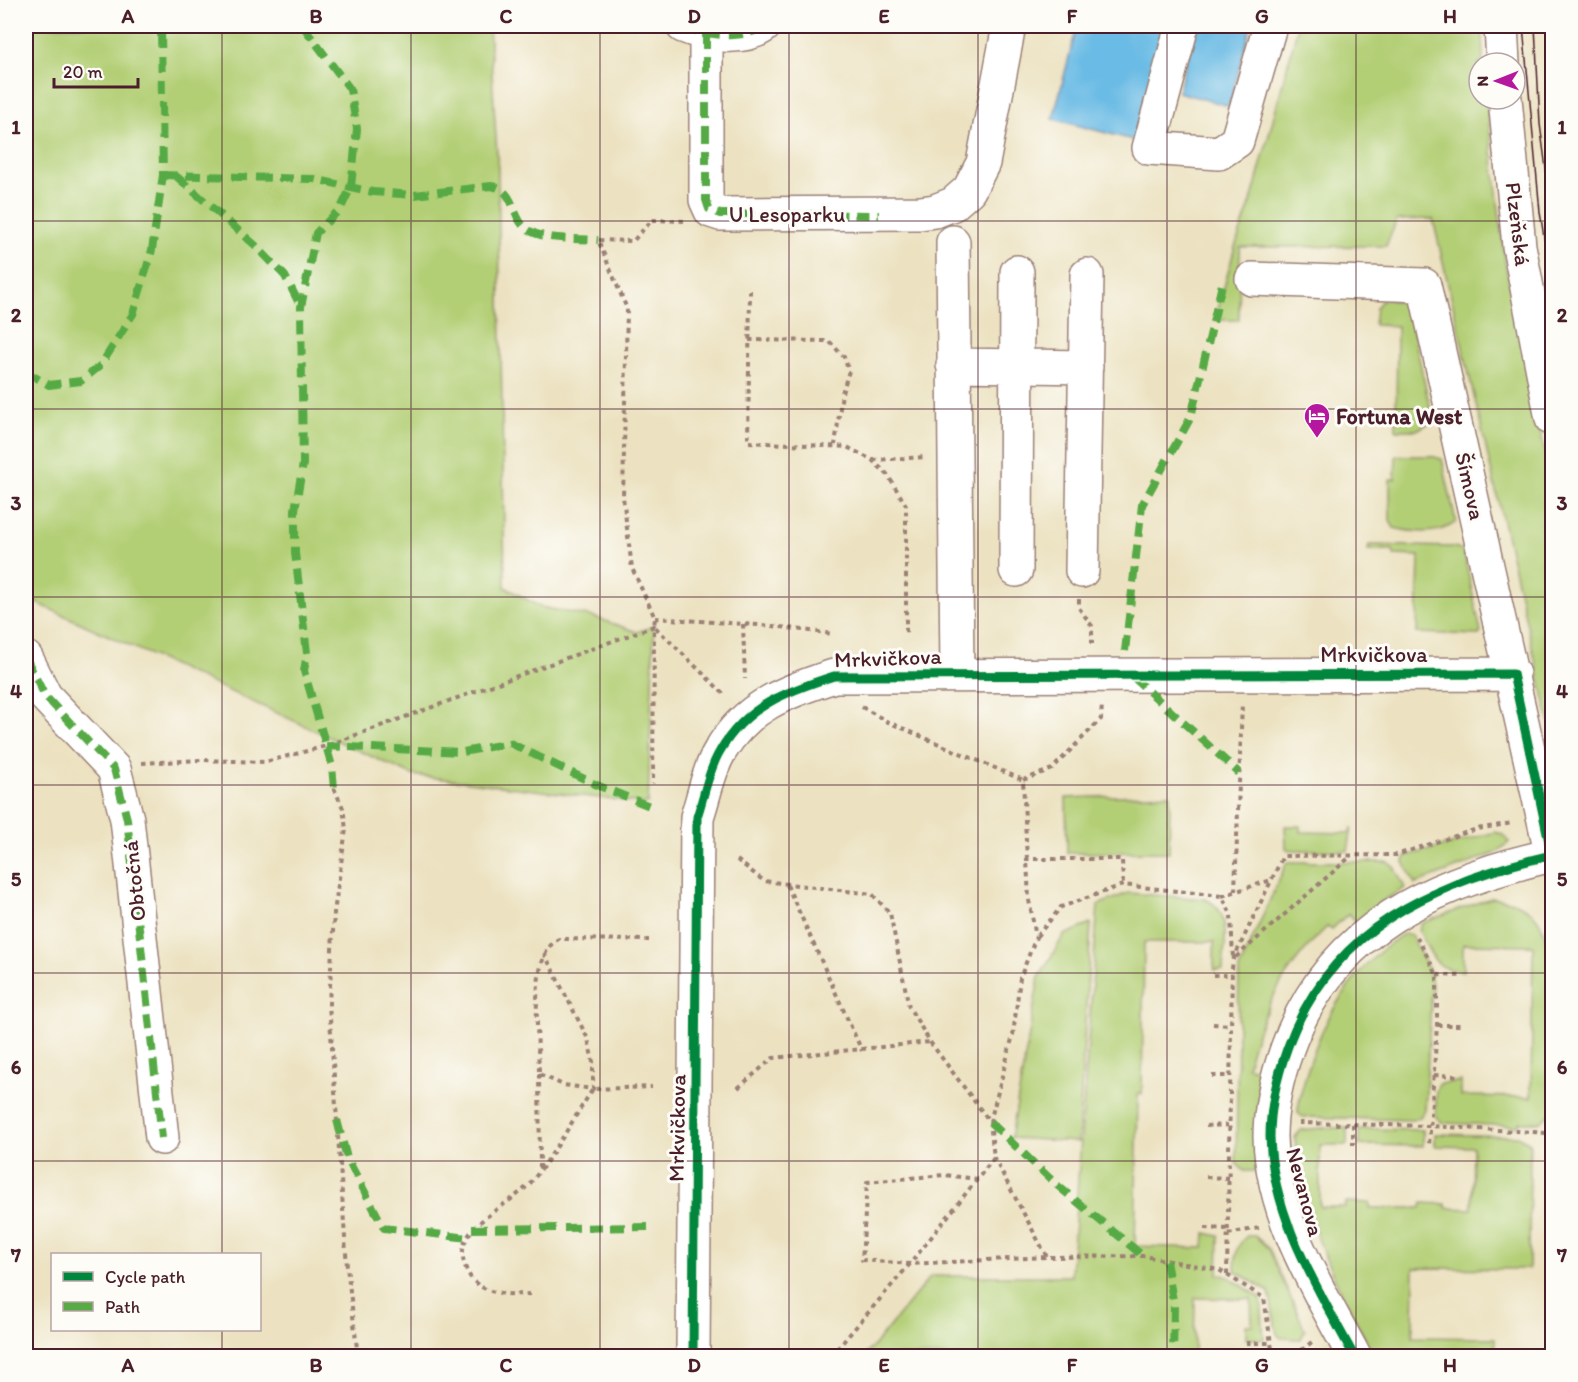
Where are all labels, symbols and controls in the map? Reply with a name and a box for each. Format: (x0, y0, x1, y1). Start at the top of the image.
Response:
text: A (121, 4, 135, 28)
text: B (310, 4, 323, 28)
text: C (500, 4, 513, 28)
text: D (687, 4, 701, 28)
text: E (878, 4, 890, 28)
text: F (1067, 4, 1078, 28)
text: G (1255, 4, 1269, 28)
text: H (1443, 4, 1457, 28)
scale bar (54, 51, 138, 89)
north arrow (1467, 51, 1527, 111)
text: 20 m (63, 61, 103, 83)
text: N (1473, 76, 1492, 87)
text: 1 (11, 115, 21, 139)
text: 1 (1557, 115, 1567, 139)
street label: Plzeňská (1499, 180, 1537, 268)
street label: U Lesoparku (729, 201, 845, 228)
text: 2 (11, 303, 22, 327)
text: 2 (1557, 303, 1568, 327)
hotel icon: Fortuna West (1302, 401, 1332, 439)
place label: Fortuna West (1336, 403, 1463, 430)
street label: Šímova (1449, 449, 1491, 523)
text: 3 (11, 491, 22, 515)
text: 3 (1557, 491, 1568, 515)
street label: Mrkvičkova (1320, 641, 1428, 668)
street label: Mrkvičkova (834, 643, 943, 673)
text: 4 (10, 679, 22, 703)
text: 4 (1556, 679, 1568, 703)
street label: Obtočná (116, 839, 152, 923)
text: 5 (11, 867, 22, 891)
text: 5 (1557, 867, 1568, 891)
text: 6 (11, 1055, 22, 1079)
text: 6 (1557, 1055, 1568, 1079)
street label: Mrkvičkova (663, 1073, 691, 1182)
street label: Nevanova (1280, 1145, 1330, 1240)
text: 7 (10, 1243, 21, 1267)
text: 7 (1556, 1243, 1567, 1267)
legend (51, 1253, 261, 1331)
text: Cycle path (105, 1266, 186, 1288)
text: Path (105, 1296, 140, 1318)
text: A (121, 1353, 135, 1377)
text: B (310, 1353, 323, 1377)
text: C (500, 1353, 513, 1377)
text: D (687, 1353, 701, 1377)
text: E (878, 1353, 890, 1377)
text: F (1067, 1353, 1078, 1377)
text: G (1255, 1353, 1269, 1377)
text: H (1443, 1353, 1457, 1377)

